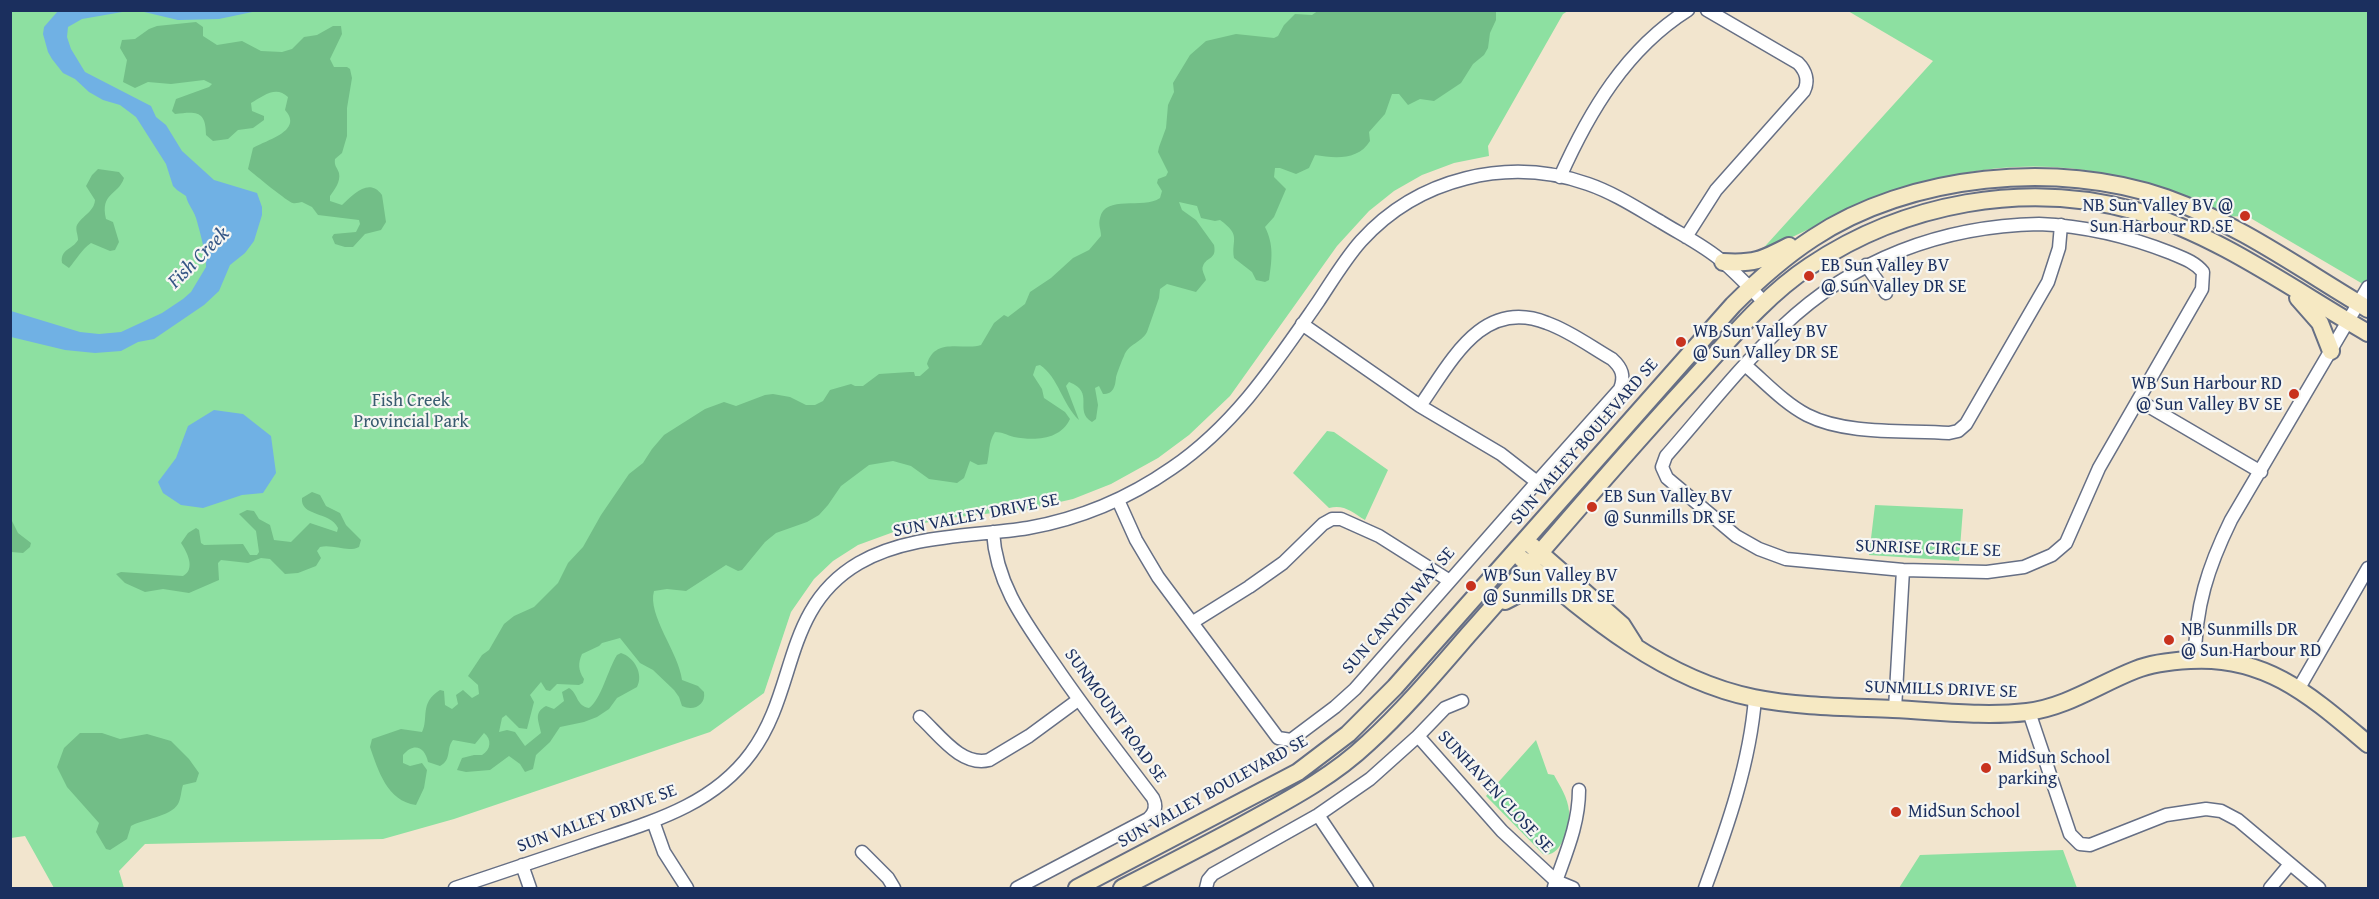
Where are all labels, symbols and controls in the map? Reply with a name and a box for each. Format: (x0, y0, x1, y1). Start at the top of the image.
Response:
place label: NB Sun Valley BV @ Sun Harbour RD SE (2083, 195, 2233, 238)
marker: NB Sun Valley BV @ Sun Harbour RD SE (2238, 209, 2252, 223)
water label: Fish Creek (163, 222, 235, 294)
place label: EB Sun Valley BV @ Sun Valley DR SE (1821, 255, 1966, 298)
marker: EB Sun Valley BV @ Sun Valley DR SE (1802, 269, 1816, 283)
place label: WB Sun Valley BV @ Sun Valley DR SE (1693, 321, 1838, 364)
marker: WB Sun Valley BV @ Sun Valley DR SE (1674, 335, 1688, 349)
street label: SUN VALLEY BOULEVARD SE (1507, 354, 1663, 530)
place label: WB Sun Harbour RD @ Sun Valley BV SE (2131, 373, 2282, 416)
marker: WB Sun Harbour RD @ Sun Valley BV SE (2287, 387, 2301, 401)
park label: Fish Creek Provincial Park (353, 390, 469, 432)
place label: EB Sun Valley BV @ Sunmills DR SE (1604, 486, 1736, 528)
street label: SUN VALLEY DRIVE SE (891, 489, 1061, 543)
marker: EB Sun Valley BV @ Sunmills DR SE (1585, 500, 1599, 514)
street label: SUNRISE CIRCLE SE (1855, 536, 2001, 562)
street label: SUN CANYON WAY SE (1338, 543, 1460, 679)
place label: WB Sun Valley BV @ Sunmills DR SE (1483, 565, 1618, 608)
marker: WB Sun Valley BV @ Sunmills DR SE (1464, 579, 1478, 593)
place label: NB Sunmills DR @ Sun Harbour RD (2181, 619, 2321, 662)
marker: NB Sunmills DR @ Sun Harbour RD (2162, 633, 2176, 647)
street label: SUNMOUNT ROAD SE (1059, 645, 1171, 787)
street label: SUNMILLS DRIVE SE (1864, 677, 2018, 703)
street label: SUNHAVEN CLOSE SE (1433, 726, 1557, 858)
street label: SUN VALLEY BOULEVARD SE (1114, 731, 1312, 853)
place label: MidSun School parking (1998, 747, 2110, 789)
marker: MidSun School parking (1979, 761, 1993, 775)
street label: SUN VALLEY DRIVE SE (514, 780, 680, 858)
place label: MidSun School (1908, 801, 2020, 823)
marker: MidSun School (1889, 805, 1903, 819)

